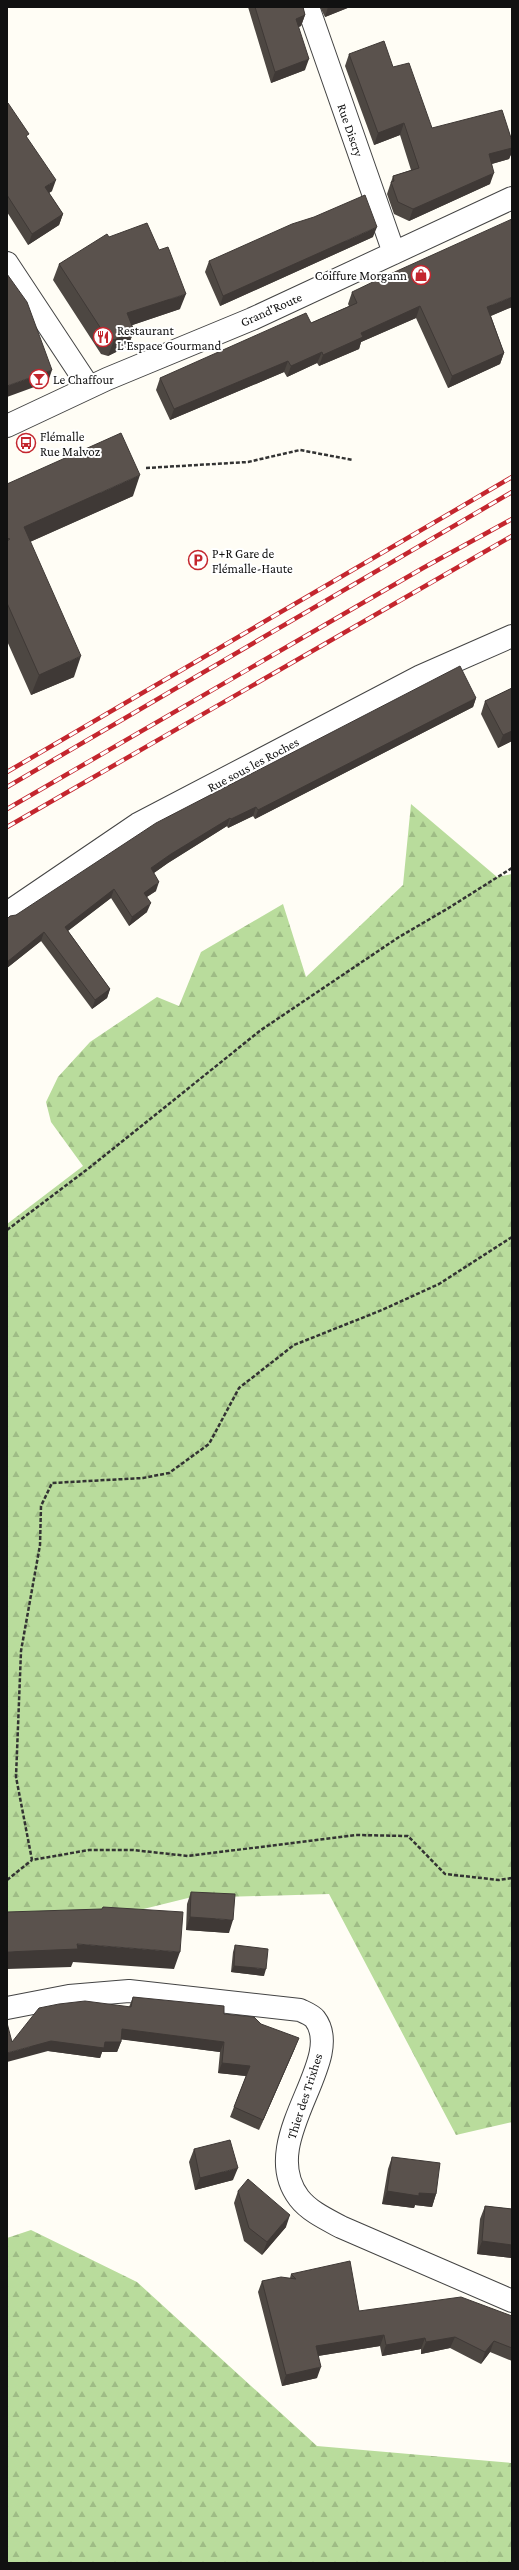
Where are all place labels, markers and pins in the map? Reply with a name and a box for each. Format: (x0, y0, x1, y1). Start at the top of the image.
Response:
shop icon: Coiffure Morgann (410, 264, 432, 286)
place label: Coiffure Morgann (315, 268, 407, 283)
place label: Restaurant L'Espace Gourmand (117, 323, 222, 353)
restaurant icon: Restaurant L'Espace Gourmand (92, 326, 114, 348)
bar icon: Le Chaffour (28, 368, 50, 390)
place label: Le Chaffour (53, 372, 114, 387)
place label: Flémalle Rue Malvoz (40, 429, 101, 459)
bus stop icon: Flémalle Rue Malvoz (15, 432, 37, 454)
place label: P+R Gare de Flémalle-Haute (212, 546, 293, 576)
parking icon: P+R Gare de Flémalle-Haute (187, 549, 209, 571)

